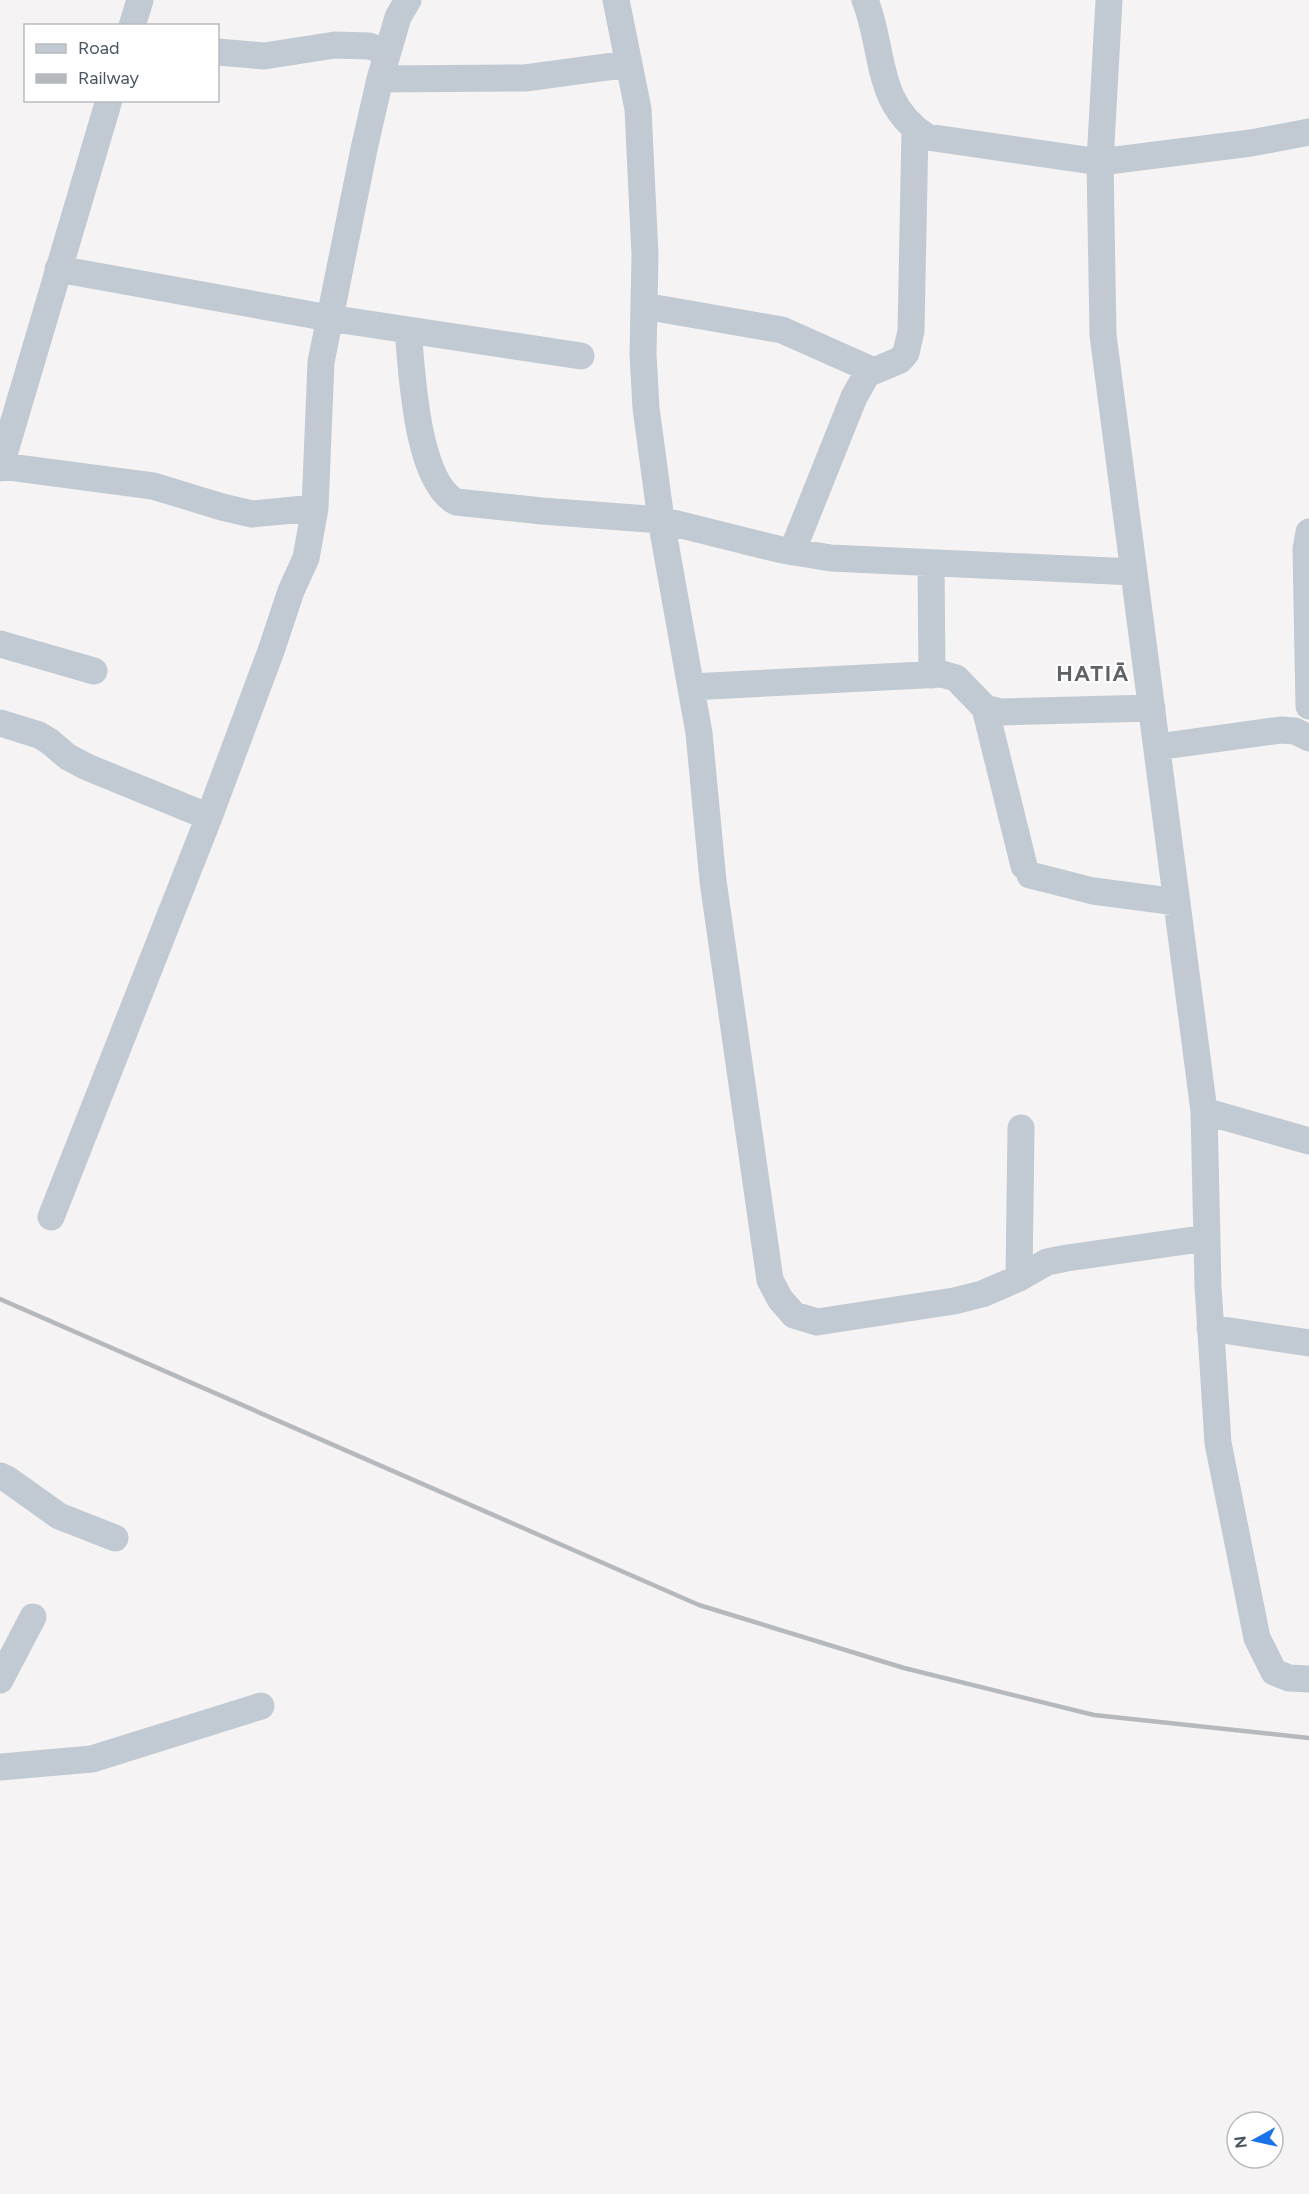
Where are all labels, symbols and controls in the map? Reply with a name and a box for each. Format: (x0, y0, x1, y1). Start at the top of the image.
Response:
legend (24, 24, 219, 102)
text: Road (78, 37, 119, 59)
text: Railway (78, 67, 140, 89)
district label: HATIĀ (1056, 660, 1130, 687)
north arrow (1225, 2110, 1285, 2170)
text: N (1230, 2135, 1251, 2149)

